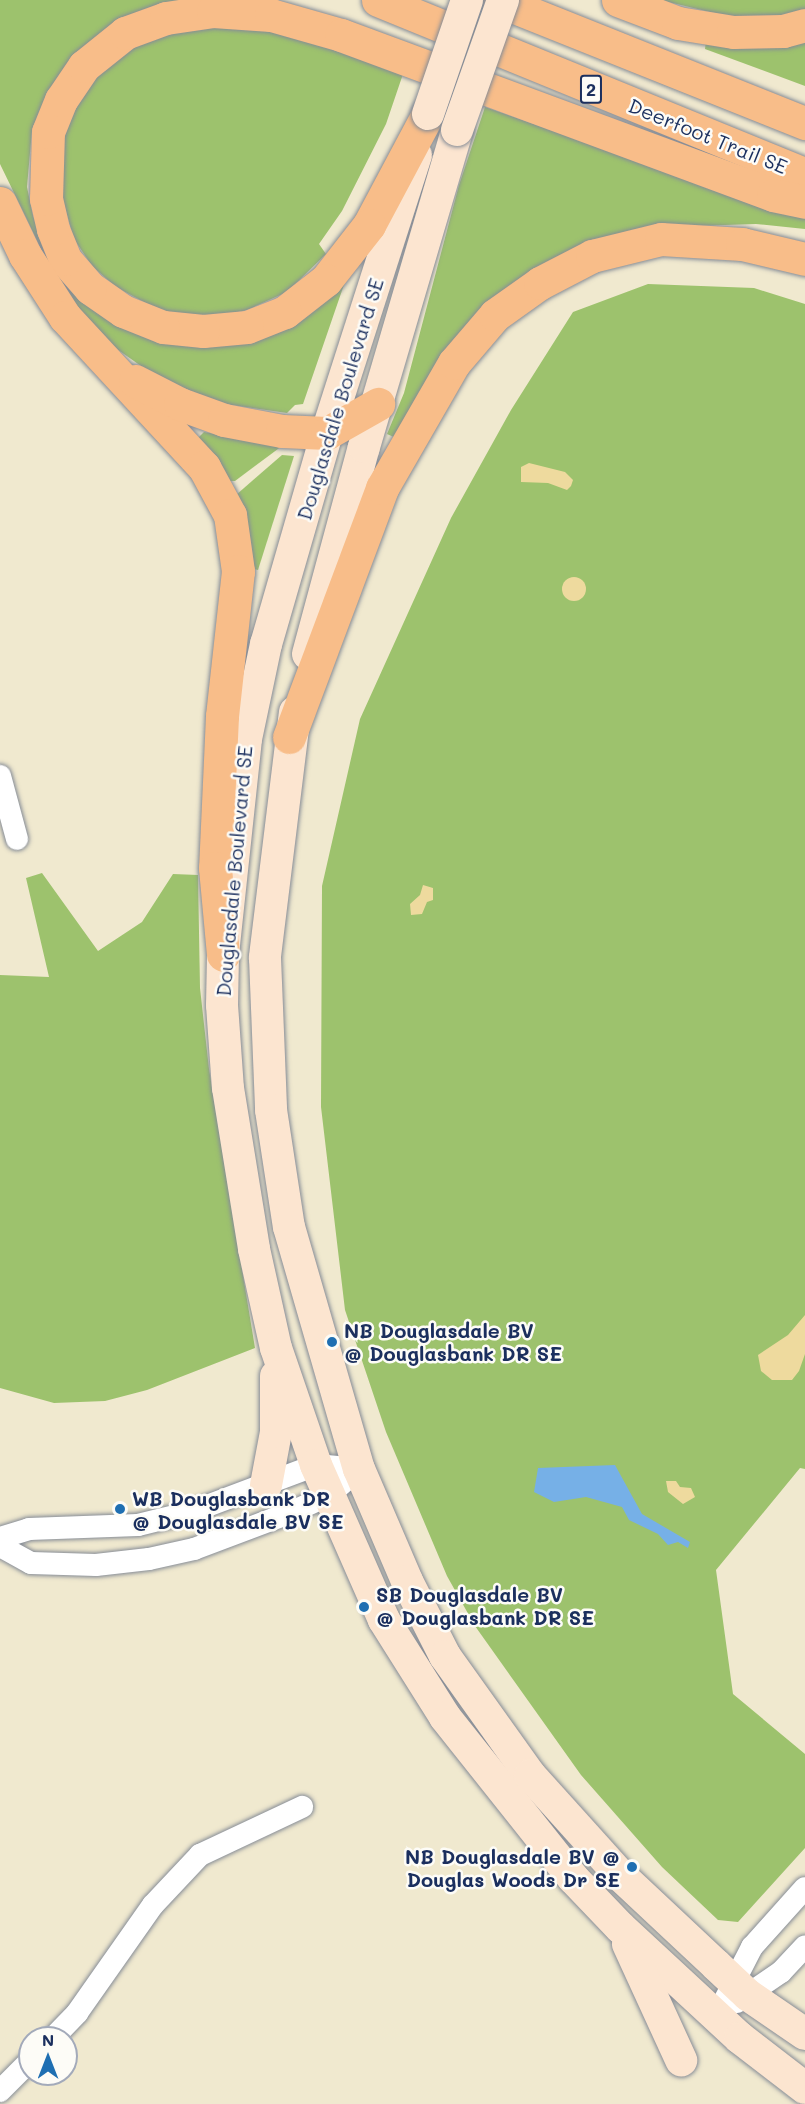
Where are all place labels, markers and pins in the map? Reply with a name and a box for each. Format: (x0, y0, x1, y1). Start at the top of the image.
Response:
place label: NB Douglasdale BV @ Douglasbank DR SE (344, 1318, 562, 1365)
marker: NB Douglasdale BV @ Douglasbank DR SE (325, 1335, 339, 1349)
place label: WB Douglasbank DR @ Douglasdale BV SE (132, 1486, 344, 1533)
marker: WB Douglasbank DR @ Douglasdale BV SE (113, 1502, 127, 1516)
place label: SB Douglasdale BV @ Douglasbank DR SE (376, 1583, 594, 1630)
marker: SB Douglasdale BV @ Douglasbank DR SE (357, 1600, 371, 1614)
place label: NB Douglasdale BV @ Douglas Woods Dr SE (405, 1844, 620, 1891)
marker: NB Douglasdale BV @ Douglas Woods Dr SE (625, 1860, 639, 1874)

